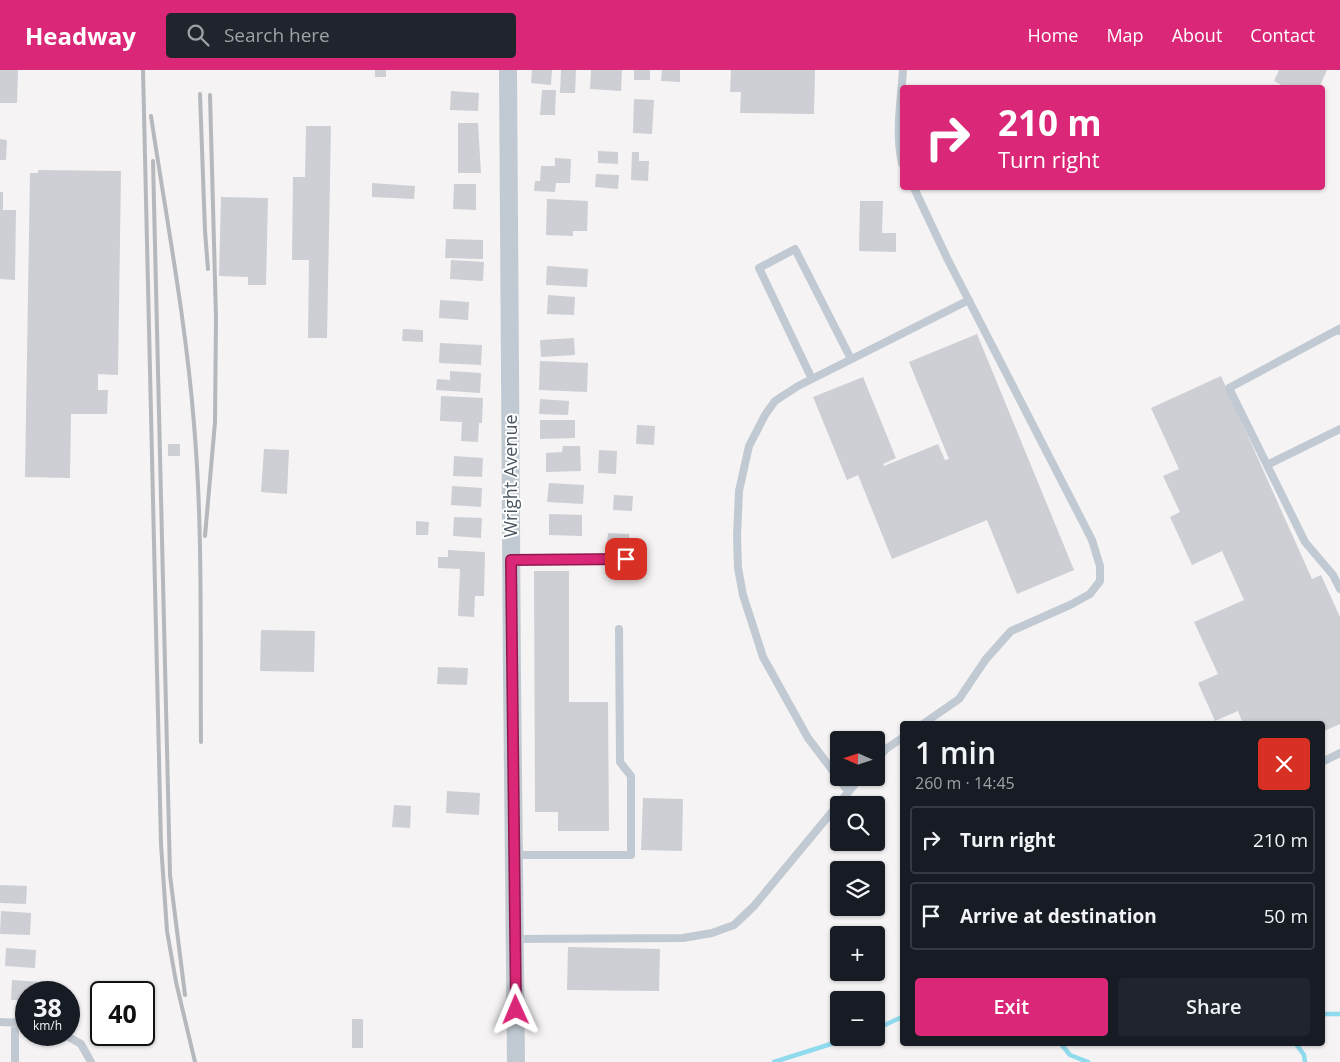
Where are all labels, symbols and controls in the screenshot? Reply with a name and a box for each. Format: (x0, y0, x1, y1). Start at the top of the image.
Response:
search box (166, 13, 516, 58)
text: Headway (25, 19, 136, 52)
icon: search (184, 21, 212, 49)
text: Search here (224, 22, 330, 48)
text: Home (1028, 23, 1078, 47)
text: Map (1106, 23, 1144, 47)
text: About (1172, 23, 1222, 47)
text: Contact (1250, 23, 1315, 47)
text: 210 m (998, 99, 1102, 146)
icon: right (915, 105, 980, 170)
text: Turn right (998, 144, 1100, 174)
street label: Wright Avenue (498, 414, 522, 538)
pin (605, 538, 647, 580)
icon: arrive (612, 545, 640, 573)
north arrow (830, 731, 885, 786)
map controls (830, 731, 885, 1046)
text: 1 min (915, 732, 996, 773)
button: close (1258, 738, 1310, 790)
text: 260 m · 14:45 (915, 772, 1015, 794)
button: search (830, 796, 885, 851)
icon: right (917, 826, 945, 854)
text: Turn right (960, 827, 1055, 853)
text: 210 m (1253, 827, 1308, 853)
button: layers (830, 861, 885, 916)
icon: arrive (917, 902, 945, 930)
text: Arrive at destination (960, 903, 1157, 929)
text: 50 m (1264, 903, 1308, 929)
button: + (830, 926, 885, 981)
button: Exit (915, 978, 1108, 1036)
button: Share (1118, 978, 1310, 1036)
speed limit sign: 40 (90, 981, 155, 1046)
position arrow (489, 983, 541, 1035)
text: 38 (33, 990, 62, 1024)
button: − (830, 991, 885, 1046)
text: km/h (33, 1017, 62, 1034)

